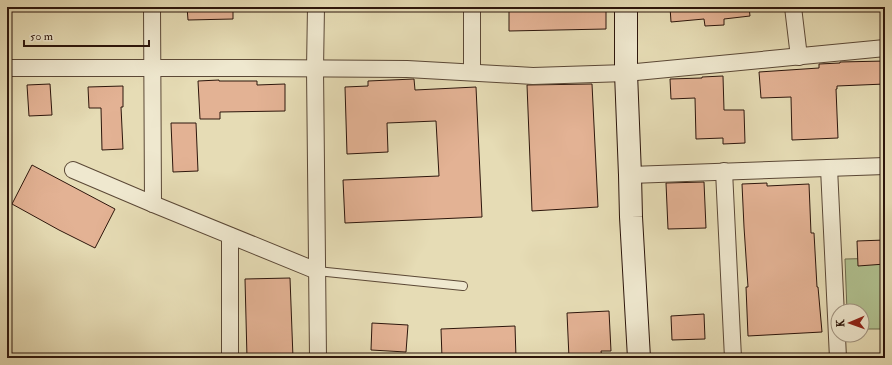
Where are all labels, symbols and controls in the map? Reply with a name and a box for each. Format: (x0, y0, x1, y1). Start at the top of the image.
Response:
scale bar (24, 22, 149, 48)
text: 50 m (30, 29, 54, 44)
north arrow (830, 303, 870, 343)
text: K (834, 318, 847, 327)

